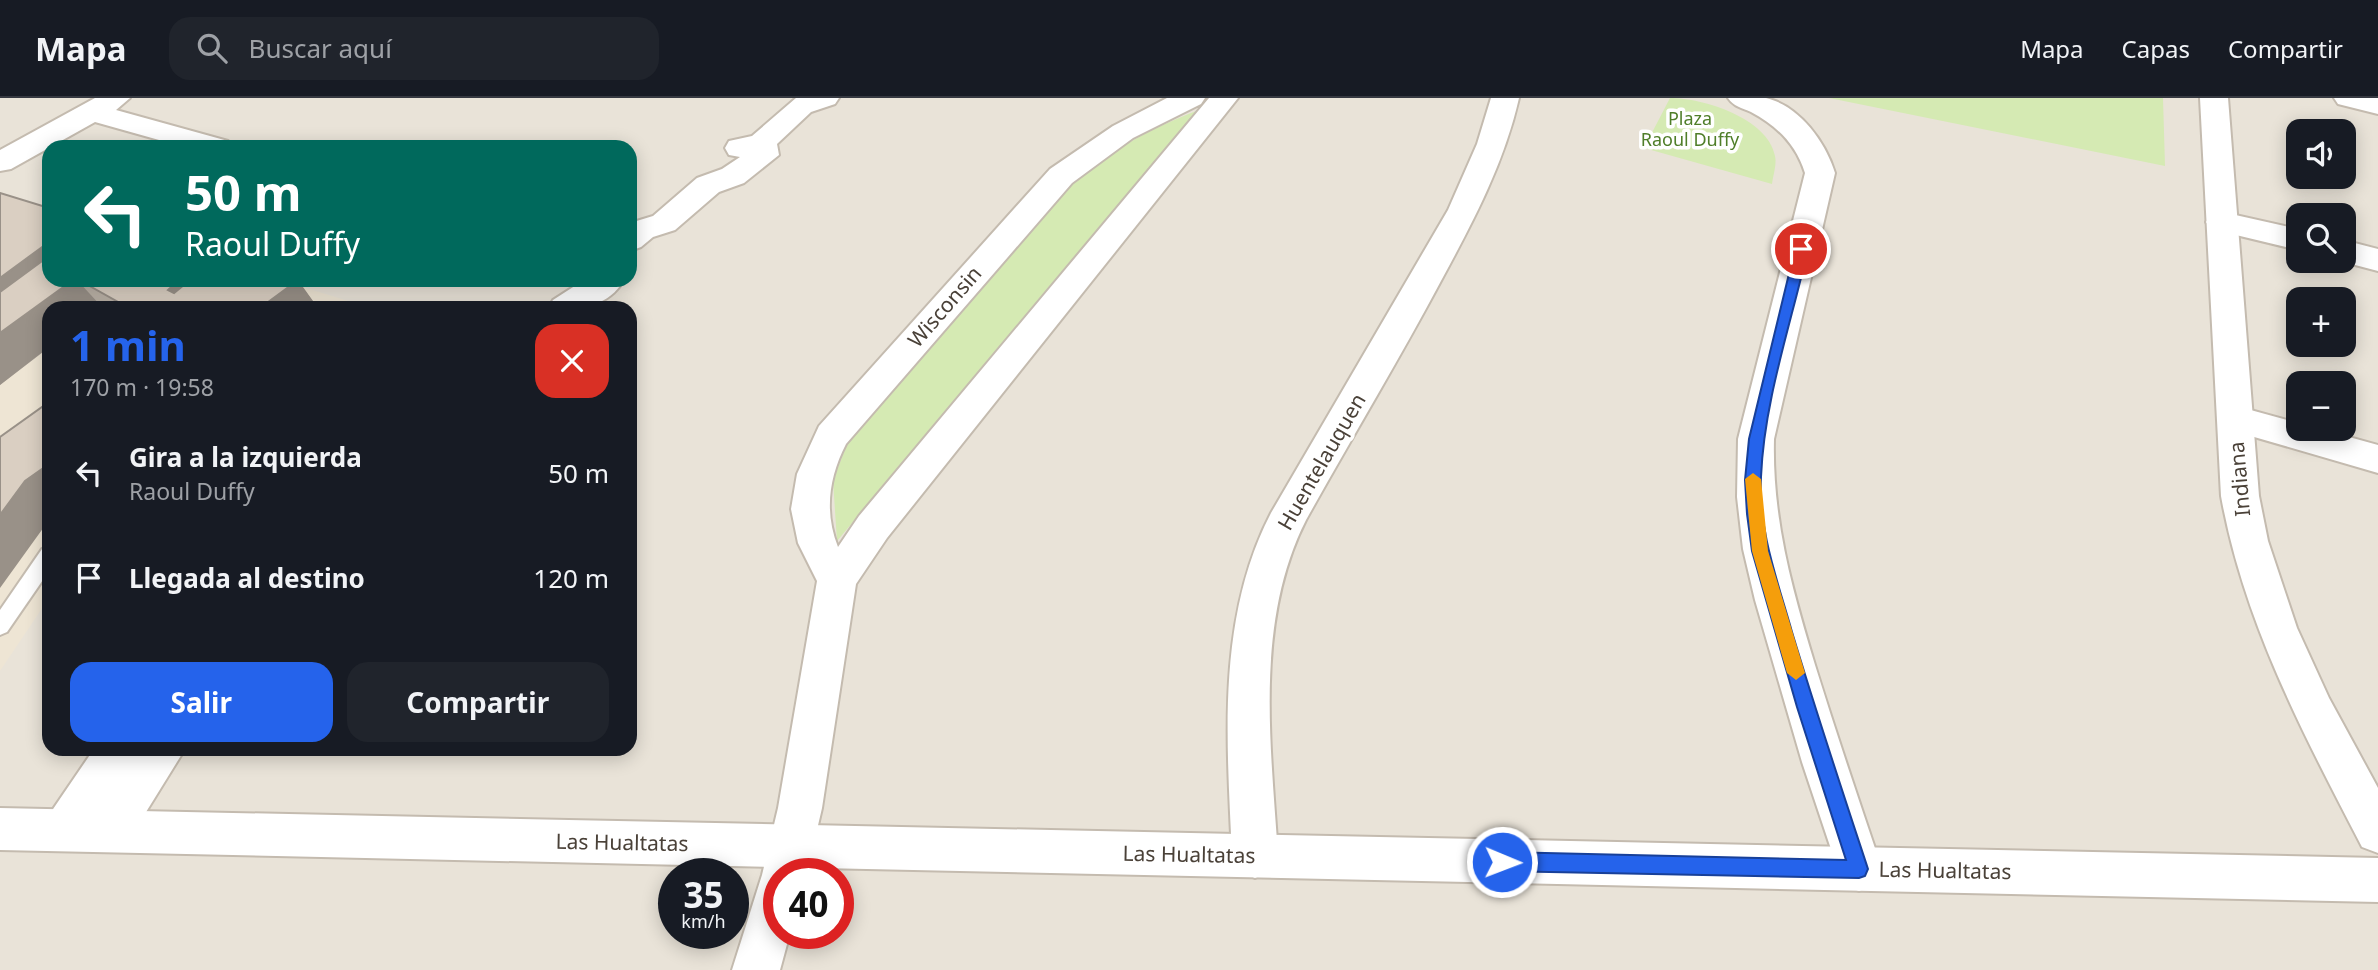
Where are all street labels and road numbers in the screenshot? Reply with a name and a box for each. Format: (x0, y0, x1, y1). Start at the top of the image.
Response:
street label: Wisconsin (901, 260, 987, 353)
street label: Huentelauquen (1271, 388, 1372, 535)
street label: Indiana (2222, 441, 2256, 518)
street label: Las Hualtatas (555, 827, 689, 857)
street label: Las Hualtatas (1122, 839, 1256, 869)
street label: Las Hualtatas (1878, 855, 2012, 885)

